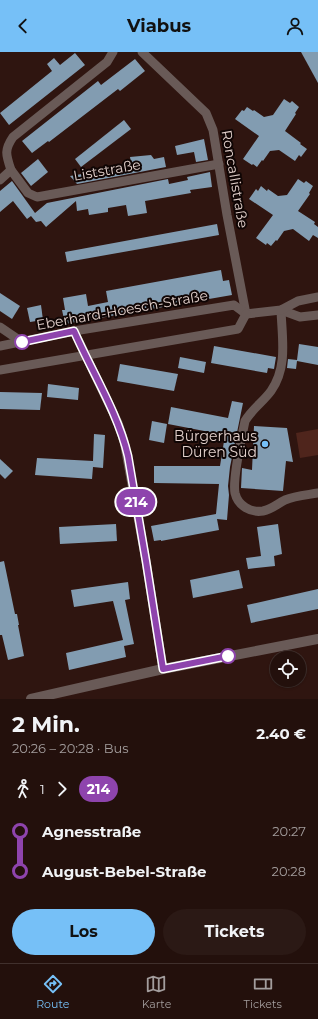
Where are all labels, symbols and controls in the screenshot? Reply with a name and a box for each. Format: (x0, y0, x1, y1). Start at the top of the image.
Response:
icon: back (12, 15, 34, 37)
text: Viabus (127, 15, 191, 37)
icon: person (284, 15, 306, 37)
street label: Roncallistraße (218, 128, 252, 230)
street label: Liststraße (72, 155, 142, 185)
street label: Eberhard-Hoesch-Straße (35, 286, 209, 334)
unlabelled marker (14, 334, 30, 350)
place label: Bürgerhaus Düren Süd (174, 427, 257, 461)
marker: Bürgerhaus Düren Süd (260, 439, 270, 449)
line badge: 214 (113, 489, 159, 515)
text: 214 (124, 493, 148, 511)
unlabelled marker (220, 648, 236, 664)
map controls (270, 651, 306, 687)
button: locate (270, 651, 306, 687)
text: 2 Min. (12, 711, 80, 738)
text: 2.40 € (256, 724, 306, 743)
text: 20:26 – 20:28 · Bus (12, 740, 129, 756)
icon: walk (12, 778, 34, 800)
icon: forward (51, 778, 73, 800)
text: 214 (87, 780, 110, 798)
text: 1 (40, 781, 45, 797)
text: Agnesstraße (42, 822, 141, 841)
text: 20:27 (272, 823, 306, 839)
text: August-Bebel-Straße (42, 862, 207, 881)
text: 20:28 (272, 863, 306, 879)
button: Los (12, 909, 155, 955)
button: Tickets (163, 909, 306, 955)
tab: Route (36, 973, 69, 1011)
tab: Karte (142, 973, 171, 1011)
tab: Tickets (244, 973, 282, 1011)

